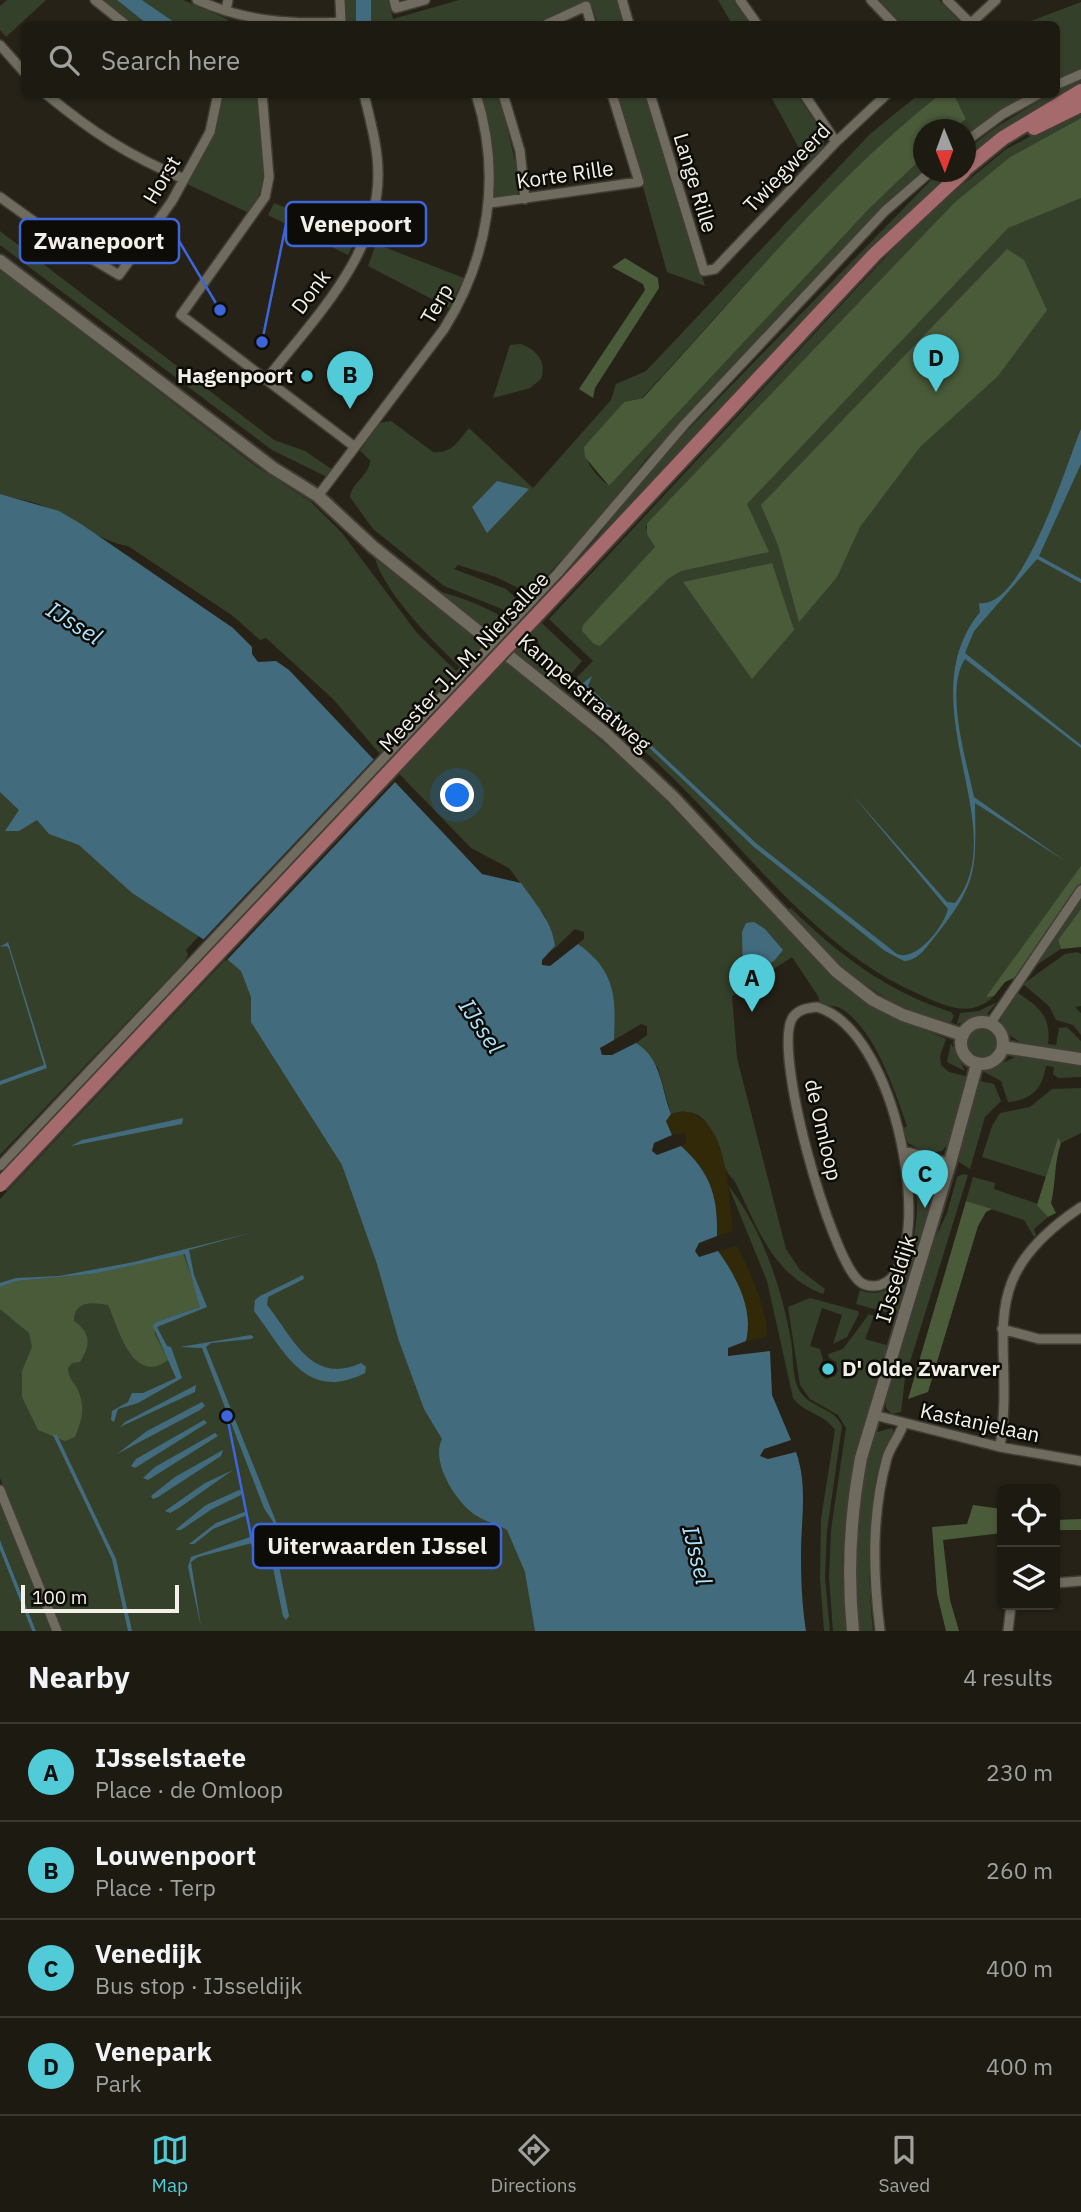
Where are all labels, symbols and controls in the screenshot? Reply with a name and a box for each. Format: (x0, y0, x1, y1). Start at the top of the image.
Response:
search box (21, 21, 1060, 98)
icon: search (45, 41, 83, 79)
text: Search here (101, 43, 240, 77)
street label: Twiegweerd (737, 117, 836, 218)
north arrow (913, 119, 976, 182)
street label: Lange Rille (668, 130, 724, 236)
street label: Horst (136, 150, 186, 209)
street label: Korte Rille (515, 153, 615, 195)
callout: Venepoort (286, 202, 426, 246)
text: Venepoort (300, 208, 412, 238)
callout: Zwanepoort (20, 219, 179, 263)
text: Zwanepoort (34, 225, 165, 255)
street label: Donk (284, 263, 336, 319)
street label: Terp (413, 278, 459, 329)
pin: D (913, 334, 959, 392)
pin: B (327, 351, 373, 409)
place label: Hagenpoort (177, 361, 293, 389)
marker: Hagenpoort (299, 368, 315, 384)
street label: Meester J.L.M. Niersallee (372, 565, 554, 758)
water label: IJssel (41, 594, 109, 651)
street label: Kamperstraatweg (512, 627, 657, 758)
your location (440, 778, 474, 812)
pin: A (729, 954, 775, 1012)
water label: IJssel (453, 992, 511, 1059)
street label: de Omloop (799, 1076, 849, 1183)
pin: C (902, 1150, 948, 1208)
street label: IJsseldijk (868, 1231, 922, 1326)
place label: D' Olde Zwarver (842, 1354, 1001, 1382)
marker: D' Olde Zwarver (820, 1361, 836, 1377)
street label: Kastanjelaan (918, 1396, 1043, 1448)
map controls (997, 1484, 1060, 1610)
button: locate (997, 1484, 1060, 1547)
water label: IJssel (676, 1522, 720, 1588)
callout: Uiterwaarden IJssel (253, 1524, 501, 1568)
text: Uiterwaarden IJssel (267, 1530, 487, 1560)
button: layers (997, 1547, 1060, 1610)
scale bar (21, 1582, 178, 1614)
text: 100 m (32, 1585, 87, 1609)
text: Nearby (28, 1657, 130, 1696)
text: 4 results (963, 1662, 1053, 1692)
text: IJsselstaete (95, 1740, 246, 1774)
text: A (43, 1757, 59, 1787)
text: 230 m (986, 1757, 1053, 1787)
text: Place · de Omloop (95, 1774, 283, 1804)
text: Louwenpoort (95, 1838, 256, 1872)
text: B (43, 1855, 59, 1885)
text: 260 m (986, 1855, 1053, 1885)
text: Place · Terp (95, 1872, 216, 1902)
text: Venedijk (95, 1936, 201, 1970)
text: C (44, 1953, 58, 1983)
text: 400 m (986, 1953, 1053, 1983)
text: Bus stop · IJsseldijk (95, 1970, 302, 2000)
text: Venepark (95, 2034, 212, 2068)
text: D (43, 2051, 59, 2081)
text: 400 m (986, 2051, 1053, 2081)
text: Park (95, 2068, 142, 2098)
tab: Map (151, 2131, 189, 2197)
tab: Directions (490, 2131, 577, 2197)
tab: Saved (879, 2131, 930, 2197)

